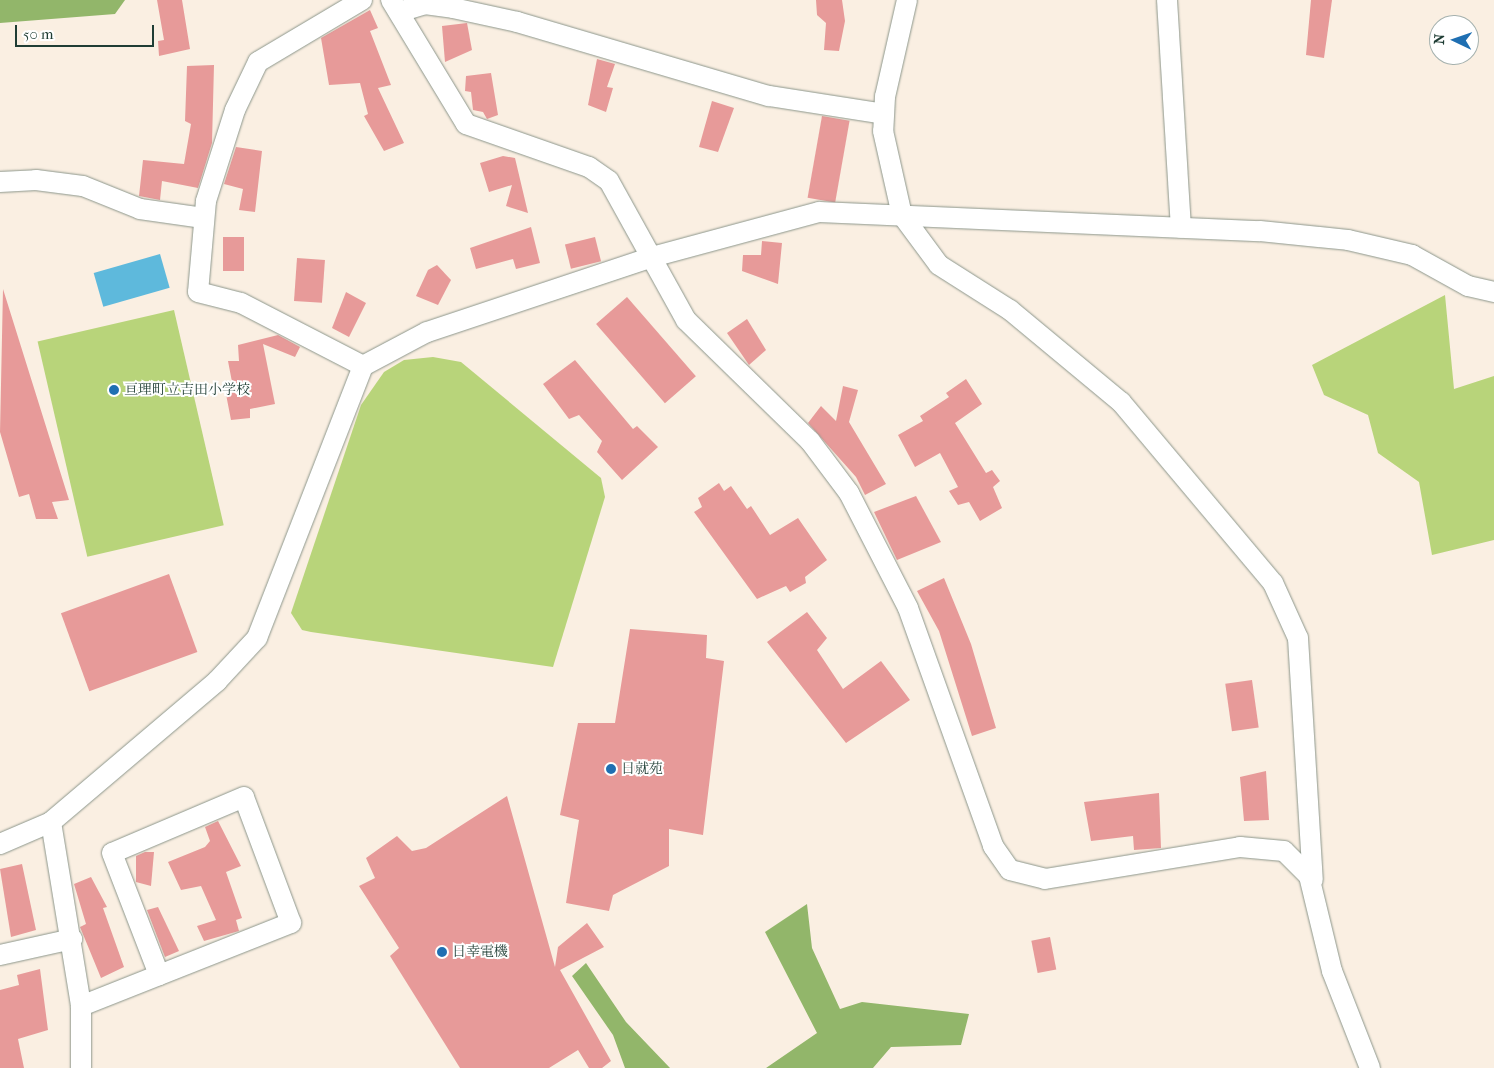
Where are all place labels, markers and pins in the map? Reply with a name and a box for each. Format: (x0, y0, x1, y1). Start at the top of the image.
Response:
place label: 亘理町立吉田小学校 (124, 382, 250, 398)
marker: 亘理町立吉田小学校 (108, 384, 120, 396)
place label: 日就苑 (621, 761, 663, 777)
marker: 日就苑 (605, 763, 617, 775)
place label: 日幸電機 (452, 944, 508, 960)
marker: 日幸電機 (436, 946, 448, 958)

